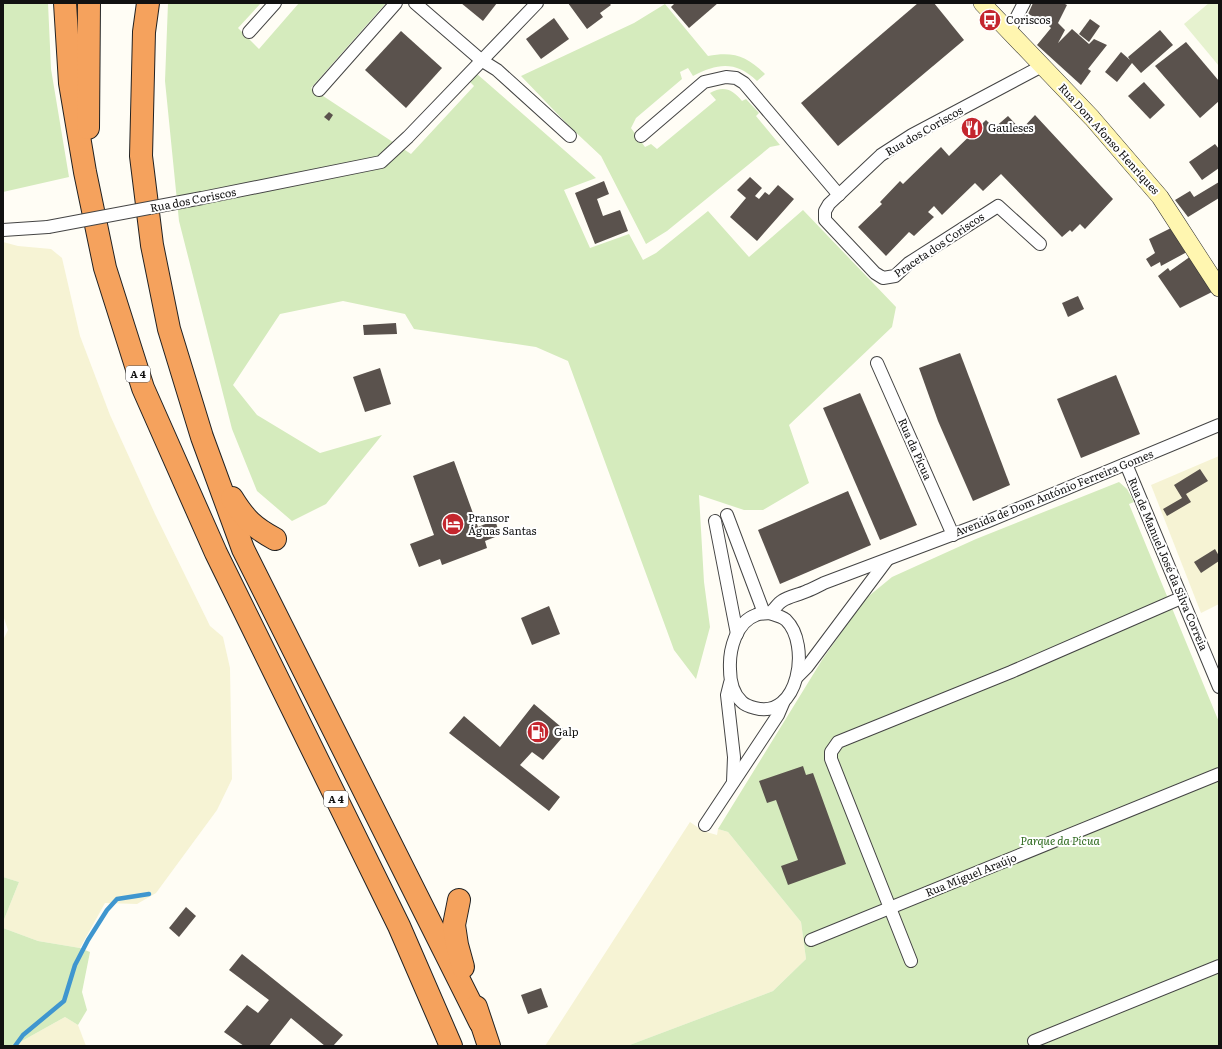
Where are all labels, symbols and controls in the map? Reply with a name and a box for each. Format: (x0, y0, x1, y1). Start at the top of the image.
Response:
bus stop icon: Coriscos (977, 7, 1003, 33)
place label: Coriscos (1006, 11, 1051, 27)
street label: Rua Dom Afonso Henriques (1056, 79, 1164, 197)
street label: Rua dos Coriscos (882, 101, 965, 159)
restaurant icon: Gauleses (959, 115, 985, 141)
place label: Gauleses (988, 119, 1034, 135)
street label: Rua dos Coriscos (148, 183, 237, 215)
street label: Praceta dos Coriscos (890, 208, 987, 280)
road number: A 4 (126, 366, 150, 382)
street label: Rua da Pícua (895, 415, 937, 482)
street label: Avenida de Dom António Ferreira Gomes (952, 445, 1155, 539)
street label: Rua de Manuel José da Silva Correia (1125, 475, 1213, 653)
place label: Pransor Águas Santas (468, 509, 537, 538)
hotel icon: Pransor Águas Santas (440, 511, 466, 537)
fuel station icon: Galp (525, 719, 551, 745)
place label: Galp (554, 723, 579, 739)
road number: A 4 (324, 791, 348, 807)
park label: Parque da Pícua (1020, 832, 1100, 848)
street label: Rua Miguel Araújo (923, 848, 1019, 900)

